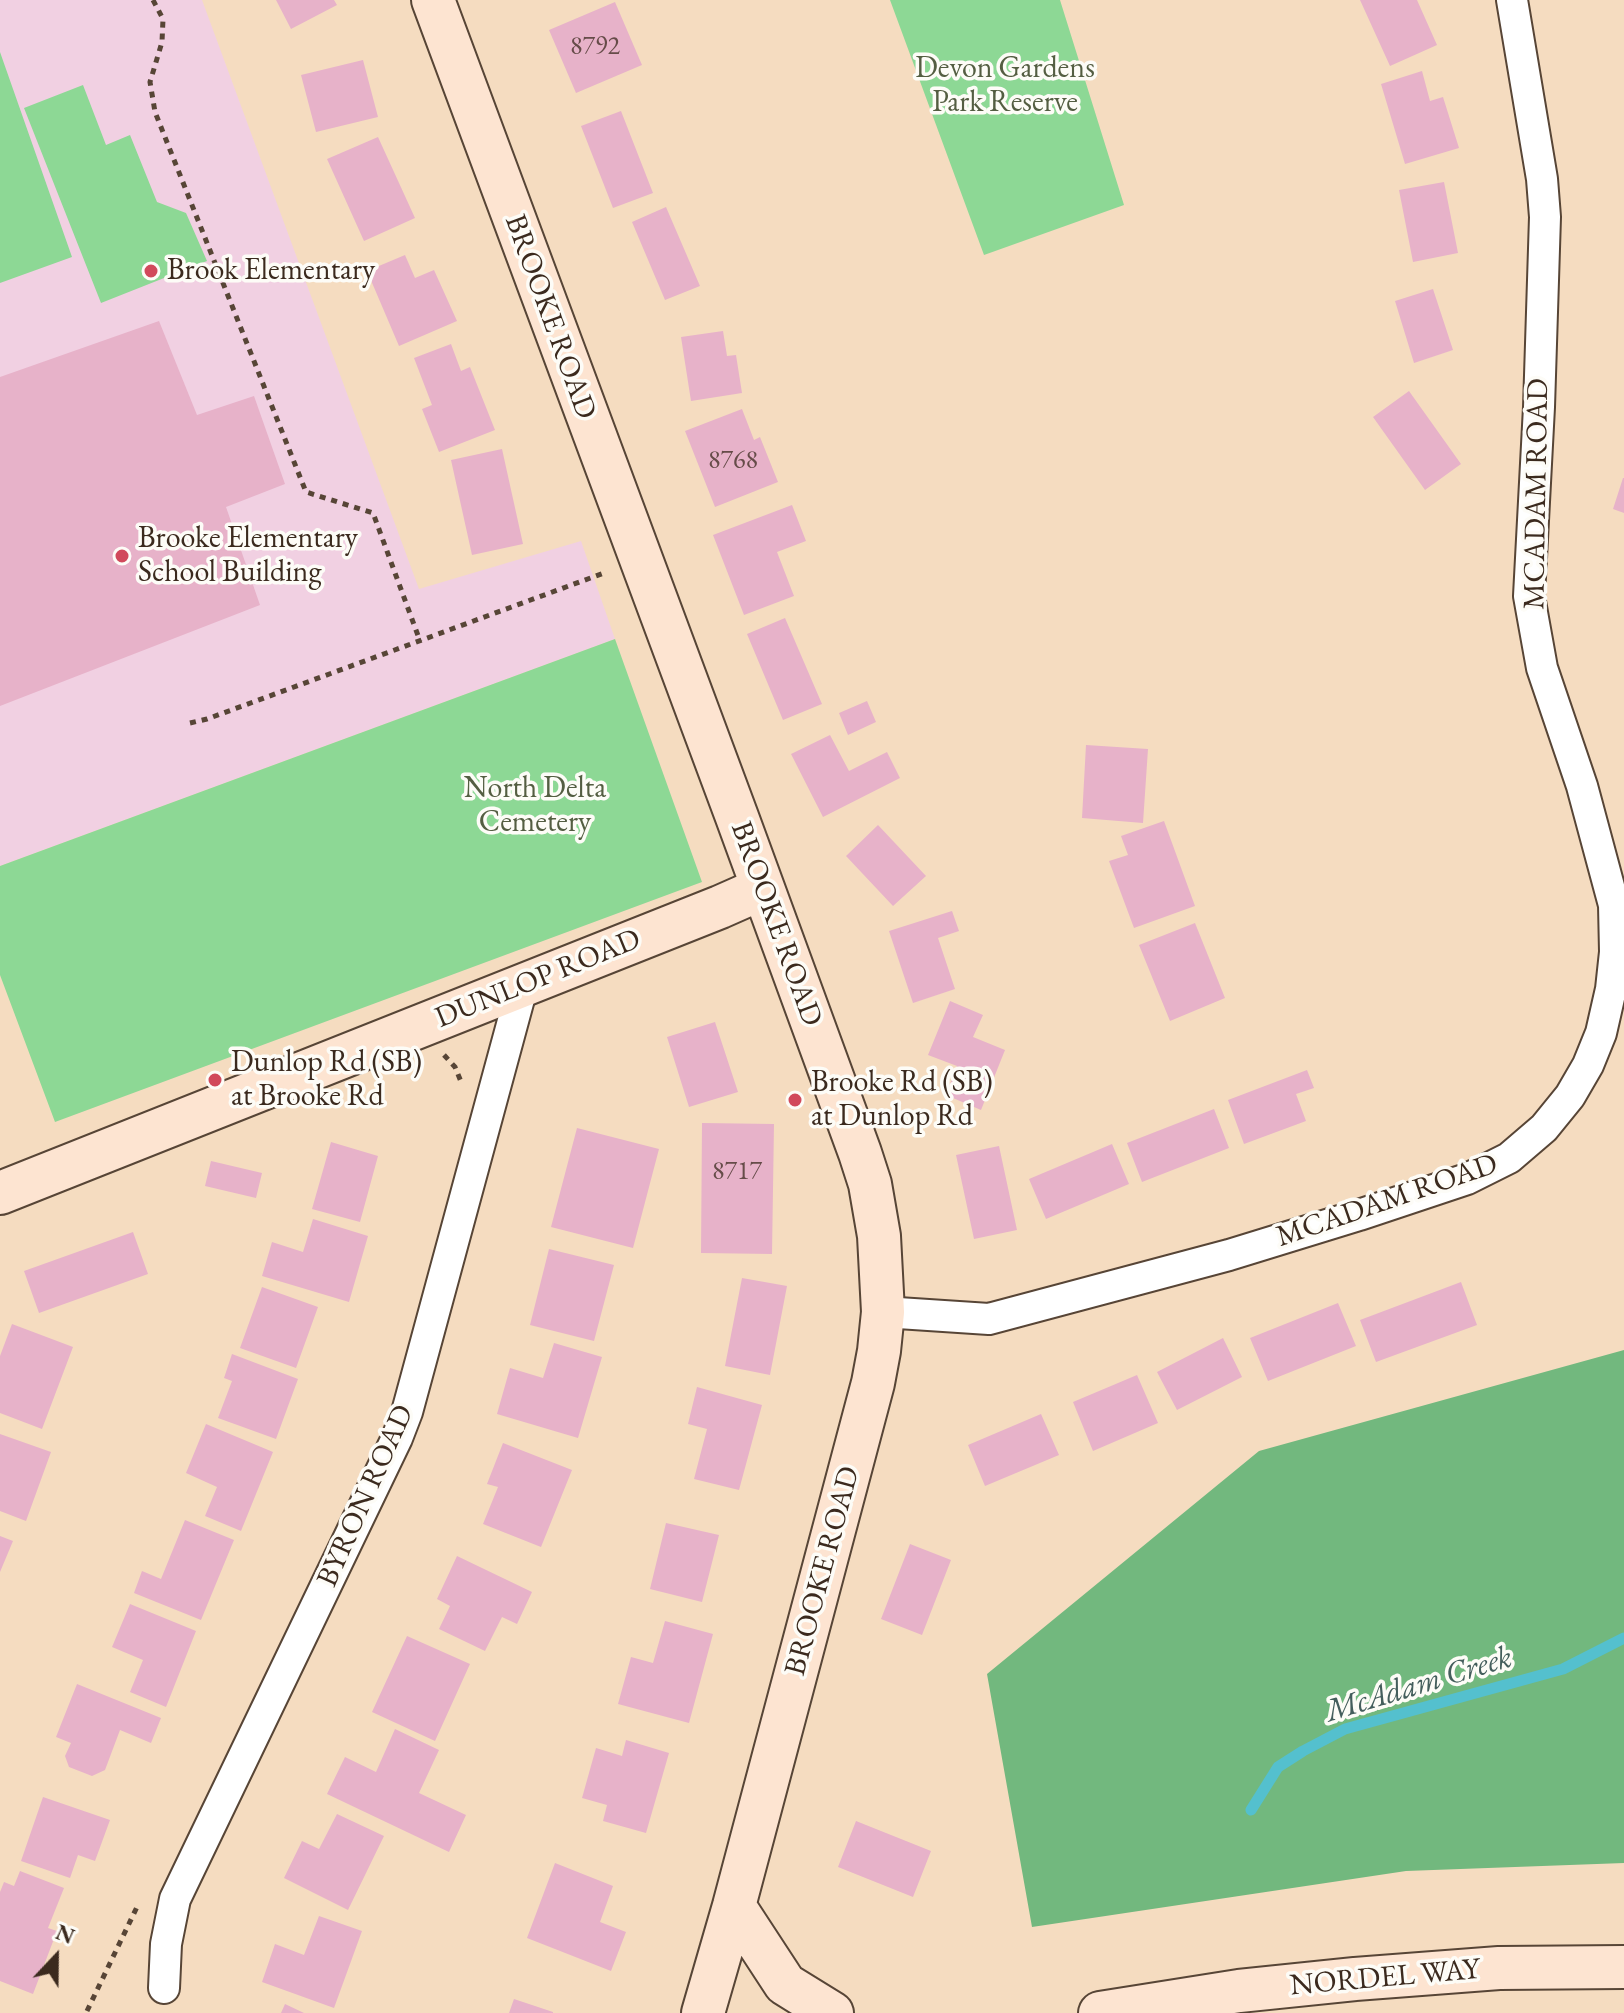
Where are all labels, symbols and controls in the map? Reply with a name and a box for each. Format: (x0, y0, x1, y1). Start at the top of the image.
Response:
house number: 8792 (570, 31, 620, 63)
park label: Devon Gardens Park Reserve (915, 51, 1095, 122)
street label: BROOKE ROAD (496, 210, 604, 424)
place label: Brook Elementary (167, 253, 375, 289)
marker: Brook Elementary (142, 262, 160, 280)
street label: MCADAM ROAD (1517, 378, 1557, 610)
house number: 8768 (708, 445, 758, 477)
place label: Brooke Elementary School Building (138, 521, 358, 592)
marker: Brooke Elementary School Building (113, 547, 131, 565)
park label: North Delta Cemetery (464, 771, 606, 842)
street label: BROOKE ROAD (722, 817, 830, 1031)
street label: DUNLOP ROAD (430, 921, 646, 1037)
place label: Dunlop Rd (SB) at Brooke Rd (231, 1045, 422, 1116)
place label: Brooke Rd (SB) at Dunlop Rd (811, 1065, 993, 1136)
marker: Dunlop Rd (SB) at Brooke Rd (206, 1071, 224, 1089)
marker: Brooke Rd (SB) at Dunlop Rd (786, 1091, 804, 1109)
street label: MCADAM ROAD (1272, 1146, 1502, 1256)
house number: 8717 (712, 1156, 762, 1188)
street label: BYRON ROAD (310, 1400, 422, 1592)
street label: BROOKE ROAD (778, 1463, 868, 1679)
water label: McAdam Creek (1321, 1638, 1517, 1732)
north arrow (16, 1917, 96, 1997)
text: N (51, 1918, 79, 1951)
street label: NORDEL WAY (1289, 1952, 1481, 2004)

